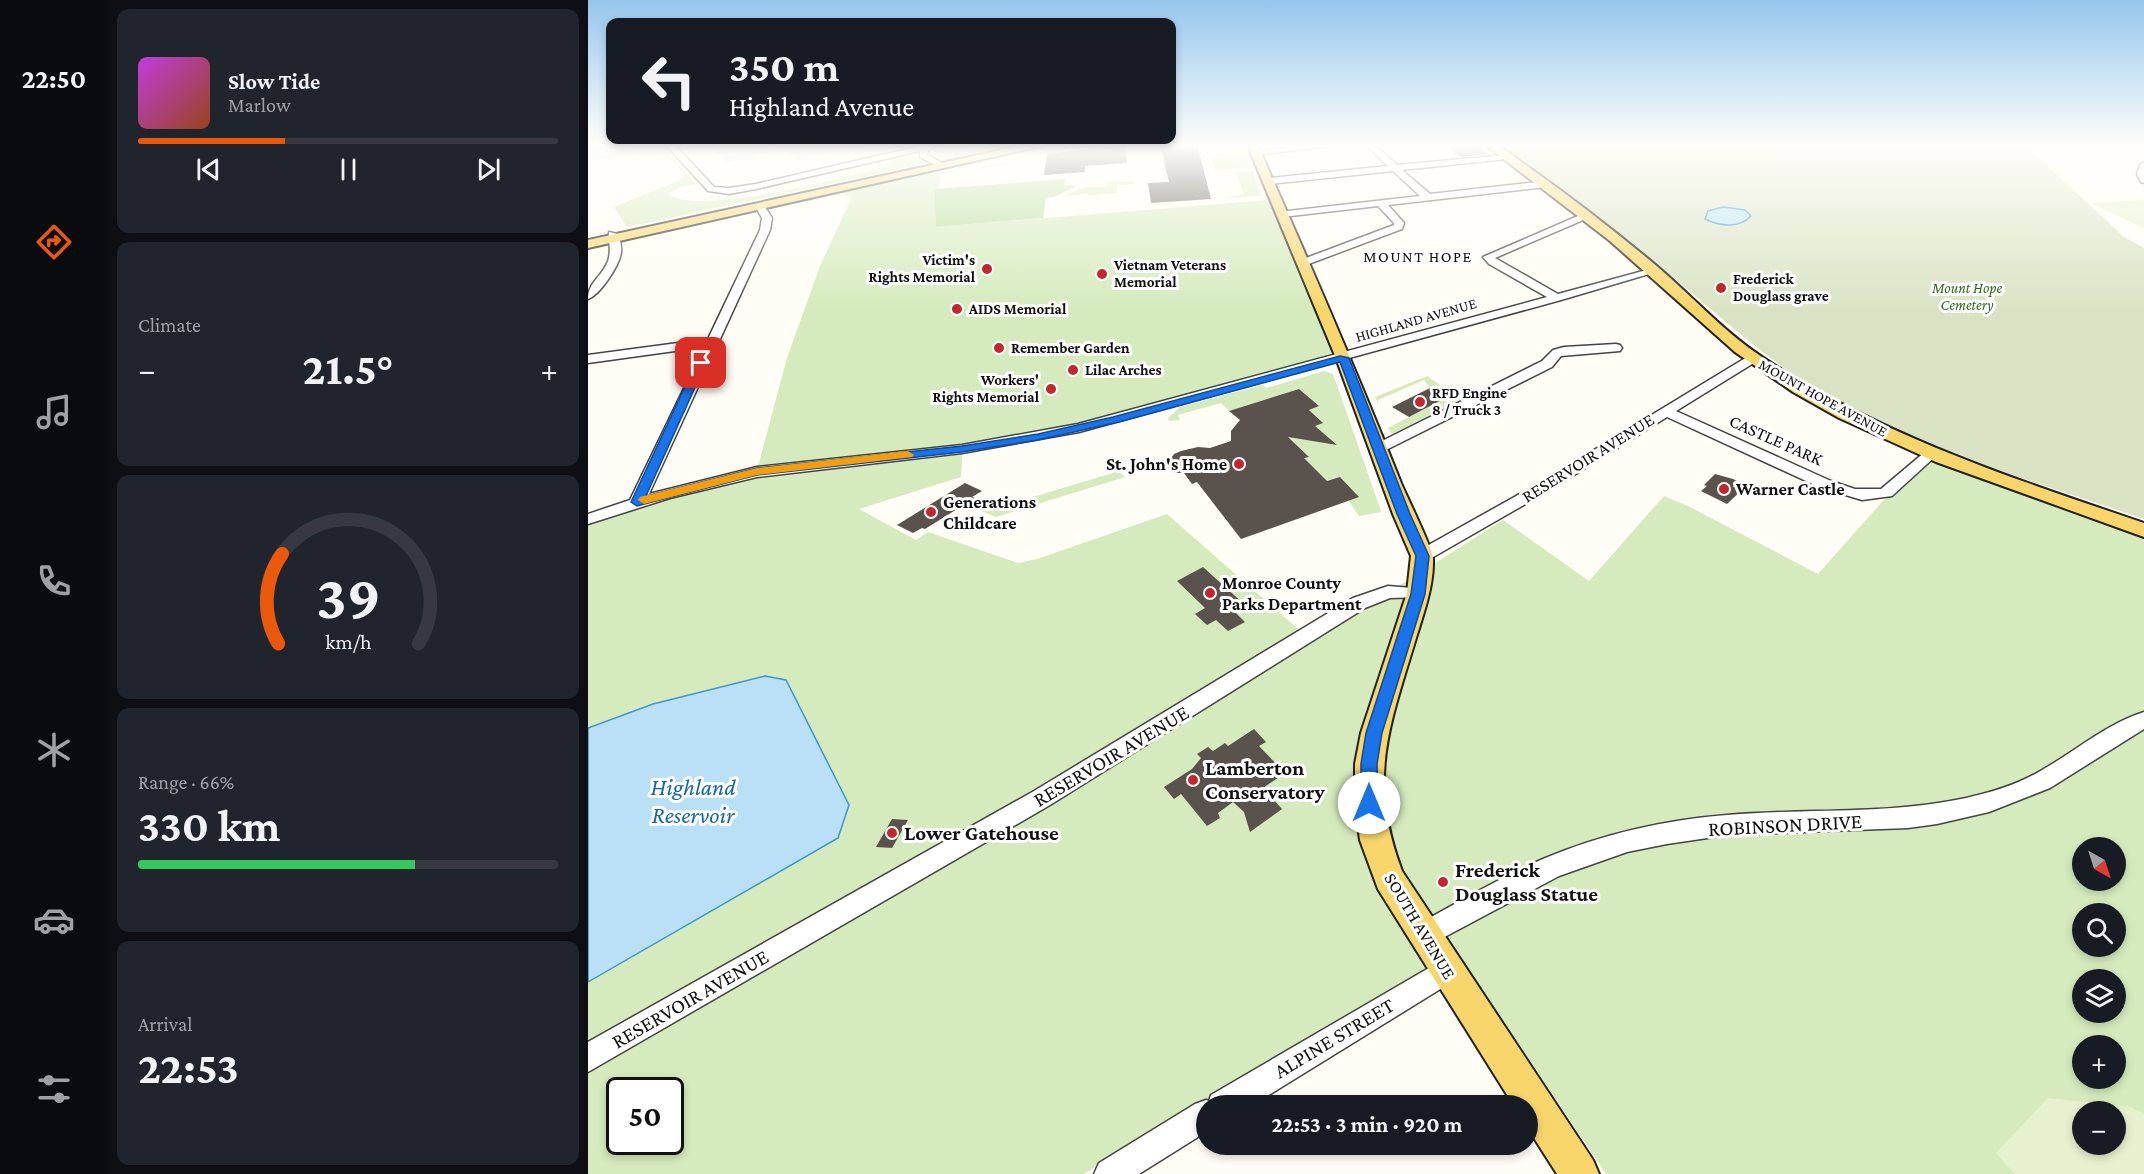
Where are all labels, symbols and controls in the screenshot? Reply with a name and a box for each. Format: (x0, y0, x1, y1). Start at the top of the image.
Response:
icon: left (630, 42, 708, 120)
text: 350 m (729, 43, 839, 90)
text: 22:50 (22, 64, 86, 94)
text: Slow Tide (228, 69, 320, 94)
text: Highland Avenue (729, 92, 914, 122)
text: Marlow (228, 94, 291, 116)
icon: previous (192, 153, 225, 186)
icon: pause (332, 153, 365, 186)
icon: next (472, 153, 505, 186)
icon: directions (33, 221, 75, 263)
district label: MOUNT HOPE (1363, 248, 1473, 265)
place label: Victim's Rights Memorial (868, 252, 976, 285)
place label: Vietnam Veterans Memorial (1113, 257, 1226, 290)
marker: Victim's Rights Memorial (980, 262, 994, 276)
marker: Vietnam Veterans Memorial (1095, 267, 1109, 281)
place label: Frederick Douglass grave (1733, 271, 1829, 304)
park label: Mount Hope Cemetery (1931, 280, 2002, 314)
marker: Frederick Douglass grave (1714, 281, 1728, 295)
street label: HIGHLAND AVENUE (1354, 295, 1478, 345)
place label: AIDS Memorial (968, 301, 1067, 317)
marker: AIDS Memorial (950, 302, 964, 316)
text: Climate (138, 314, 201, 336)
pin (675, 337, 726, 388)
place label: Remember Garden (1011, 340, 1130, 356)
marker: Remember Garden (992, 341, 1006, 355)
text: 21.5° (303, 344, 393, 394)
icon: arrive (684, 346, 717, 379)
text: − (138, 351, 155, 388)
text: + (541, 351, 558, 388)
street label: MOUNT HOPE AVENUE (1756, 356, 1890, 440)
place label: Lilac Arches (1085, 362, 1162, 378)
marker: Lilac Arches (1066, 363, 1080, 377)
place label: Workers' Rights Memorial (932, 372, 1040, 405)
marker: Workers' Rights Memorial (1044, 382, 1058, 396)
place label: RFD Engine 8 / Truck 3 (1432, 385, 1507, 418)
icon: music (33, 391, 75, 433)
marker: RFD Engine 8 / Truck 3 (1413, 395, 1427, 409)
street label: RESERVOIR AVENUE (1518, 409, 1658, 507)
street label: CASTLE PARK (1726, 411, 1826, 470)
place label: St. John's Home (1106, 454, 1227, 474)
marker: St. John's Home (1232, 457, 1246, 471)
place label: Warner Castle (1735, 479, 1845, 499)
marker: Warner Castle (1717, 482, 1731, 496)
place label: Generations Childcare (943, 492, 1036, 533)
marker: Generations Childcare (924, 505, 938, 519)
icon: phone (33, 560, 75, 602)
text: 39 (316, 562, 380, 631)
place label: Monroe County Parks Department (1222, 573, 1362, 614)
marker: Monroe County Parks Department (1203, 586, 1217, 600)
text: km/h (325, 630, 372, 654)
street label: RESERVOIR AVENUE (1029, 700, 1193, 812)
icon: climate (33, 729, 75, 771)
place label: Lamberton Conservatory (1205, 756, 1326, 804)
text: Range · 66% (138, 771, 234, 793)
position arrow (1337, 771, 1401, 835)
water label: Highland Reservoir (650, 773, 736, 828)
marker: Lamberton Conservatory (1186, 773, 1200, 787)
text: 330 km (138, 801, 280, 851)
street label: ROBINSON DRIVE (1707, 809, 1863, 841)
place label: Lower Gatehouse (904, 821, 1059, 845)
marker: Lower Gatehouse (885, 826, 899, 840)
north arrow (2072, 837, 2126, 891)
map controls (2072, 837, 2126, 1155)
place label: Frederick Douglass Statue (1455, 858, 1598, 906)
street label: SOUTH AVENUE (1380, 869, 1460, 983)
marker: Frederick Douglass Statue (1436, 875, 1450, 889)
icon: car (33, 899, 75, 941)
button: search (2072, 903, 2126, 957)
street label: RESERVOIR AVENUE (607, 944, 773, 1054)
button: layers (2072, 969, 2126, 1023)
street label: ALPINE STREET (1270, 993, 1399, 1083)
text: Arrival (138, 1013, 192, 1035)
button: + (2072, 1035, 2126, 1089)
text: 22:53 (138, 1043, 239, 1093)
icon: filters (33, 1068, 75, 1110)
speed limit sign: 50 (606, 1077, 684, 1155)
button: − (2072, 1101, 2126, 1155)
text: 22:53 · 3 min · 920 m (1272, 1112, 1462, 1137)

